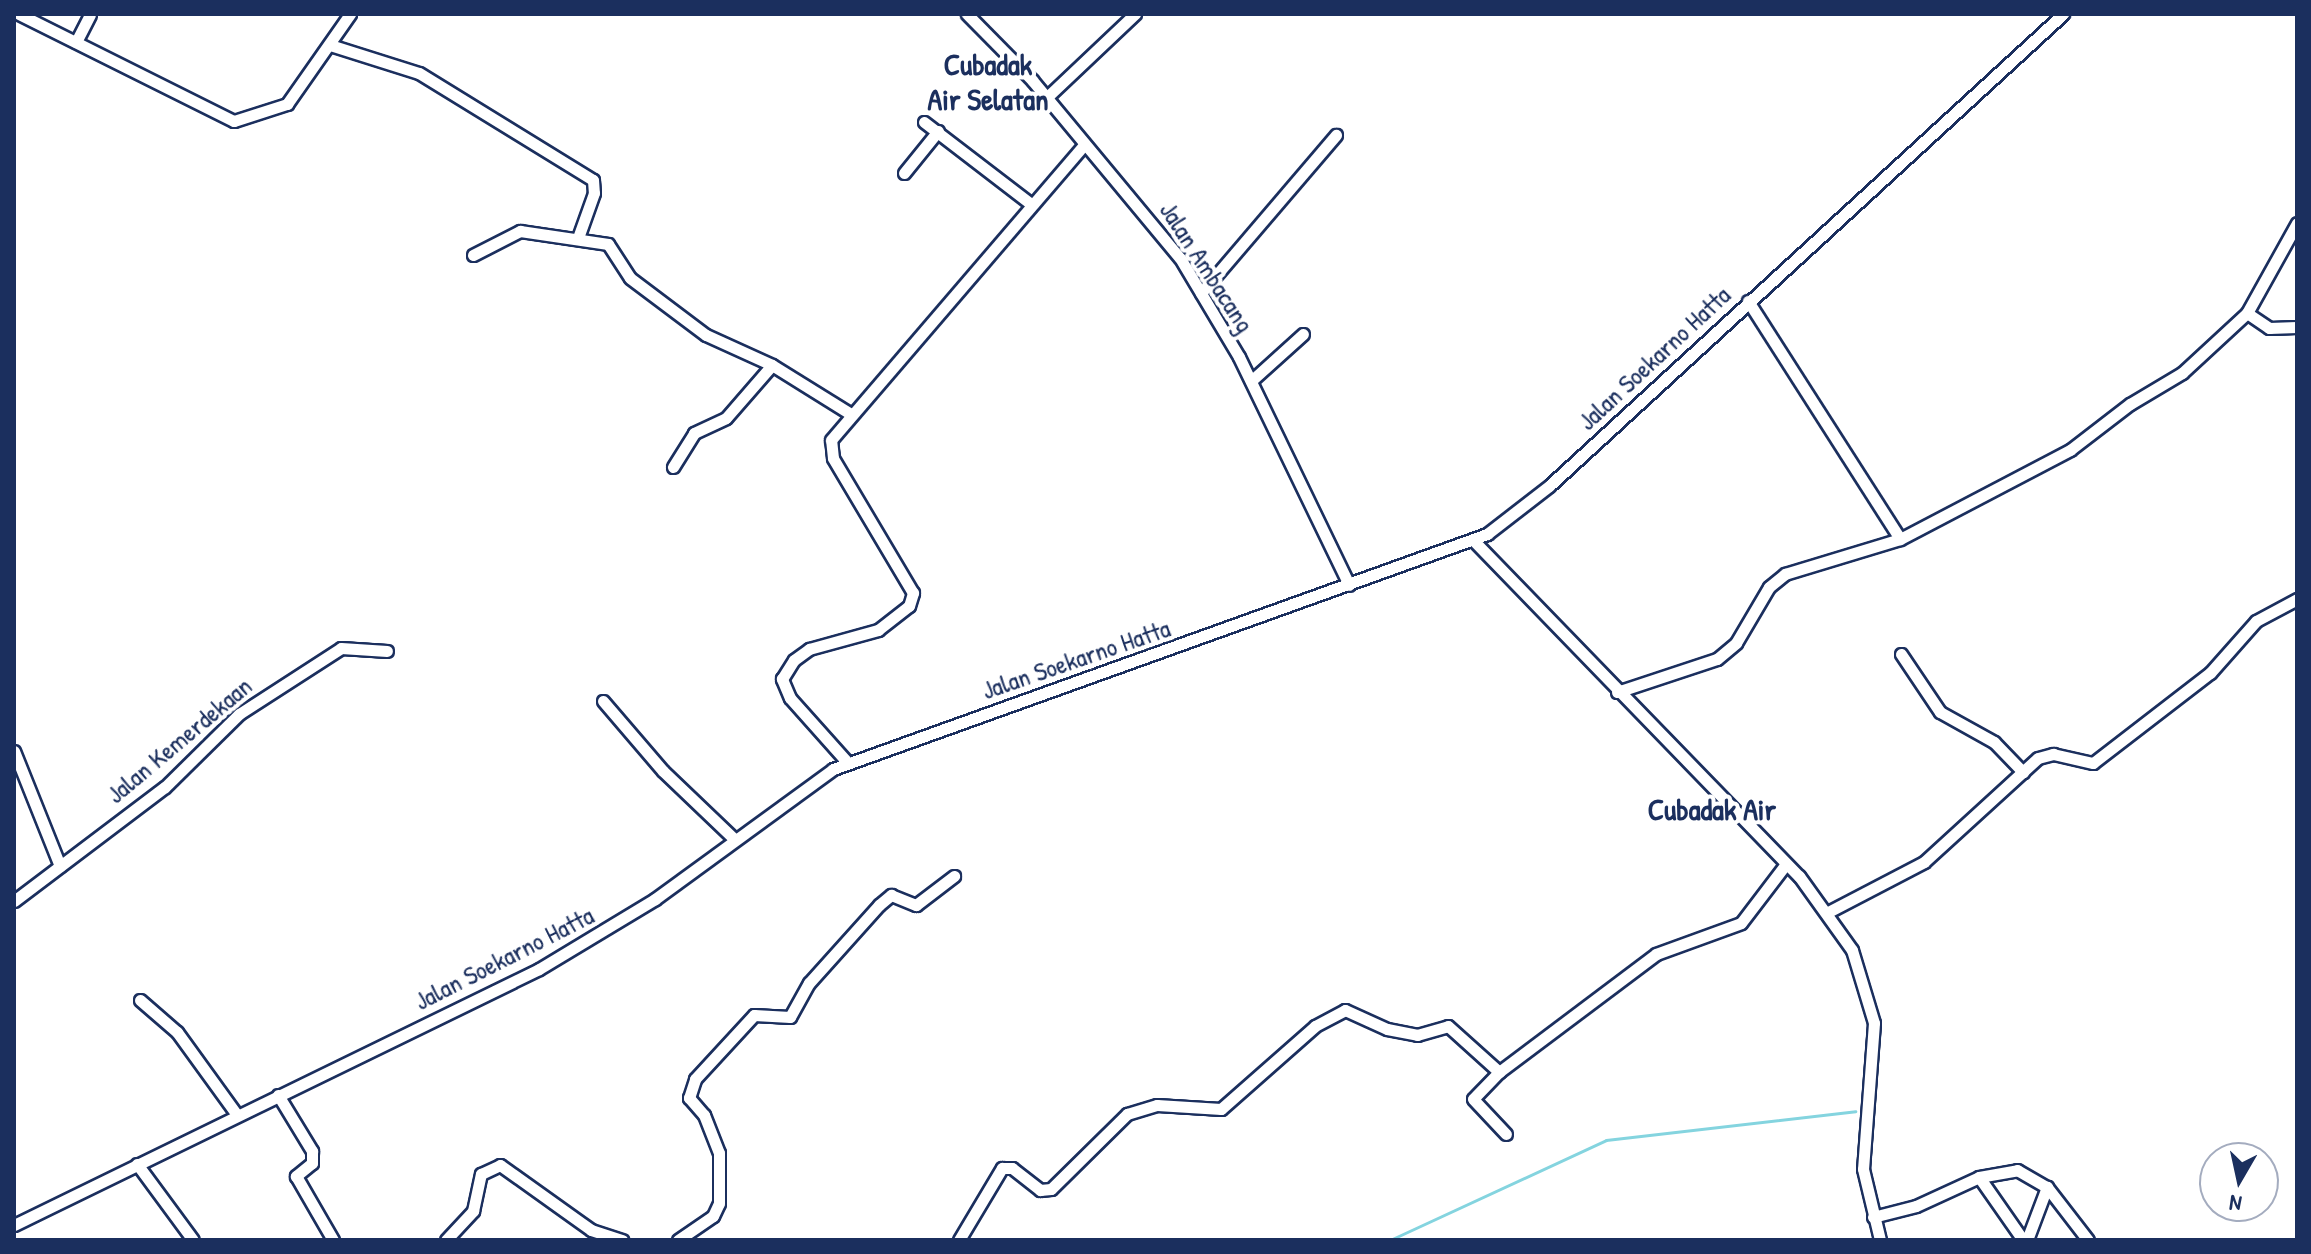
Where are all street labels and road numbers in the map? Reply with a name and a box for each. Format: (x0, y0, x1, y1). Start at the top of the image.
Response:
street label: Jalan Ambacang (1153, 196, 1261, 338)
street label: Jalan Soekarno Hatta (1571, 279, 1737, 437)
street label: Jalan Soekarno Hatta (978, 612, 1174, 706)
street label: Jalan Kemerdekaan (100, 670, 258, 810)
street label: Jalan Soekarno Hatta (409, 899, 599, 1017)

